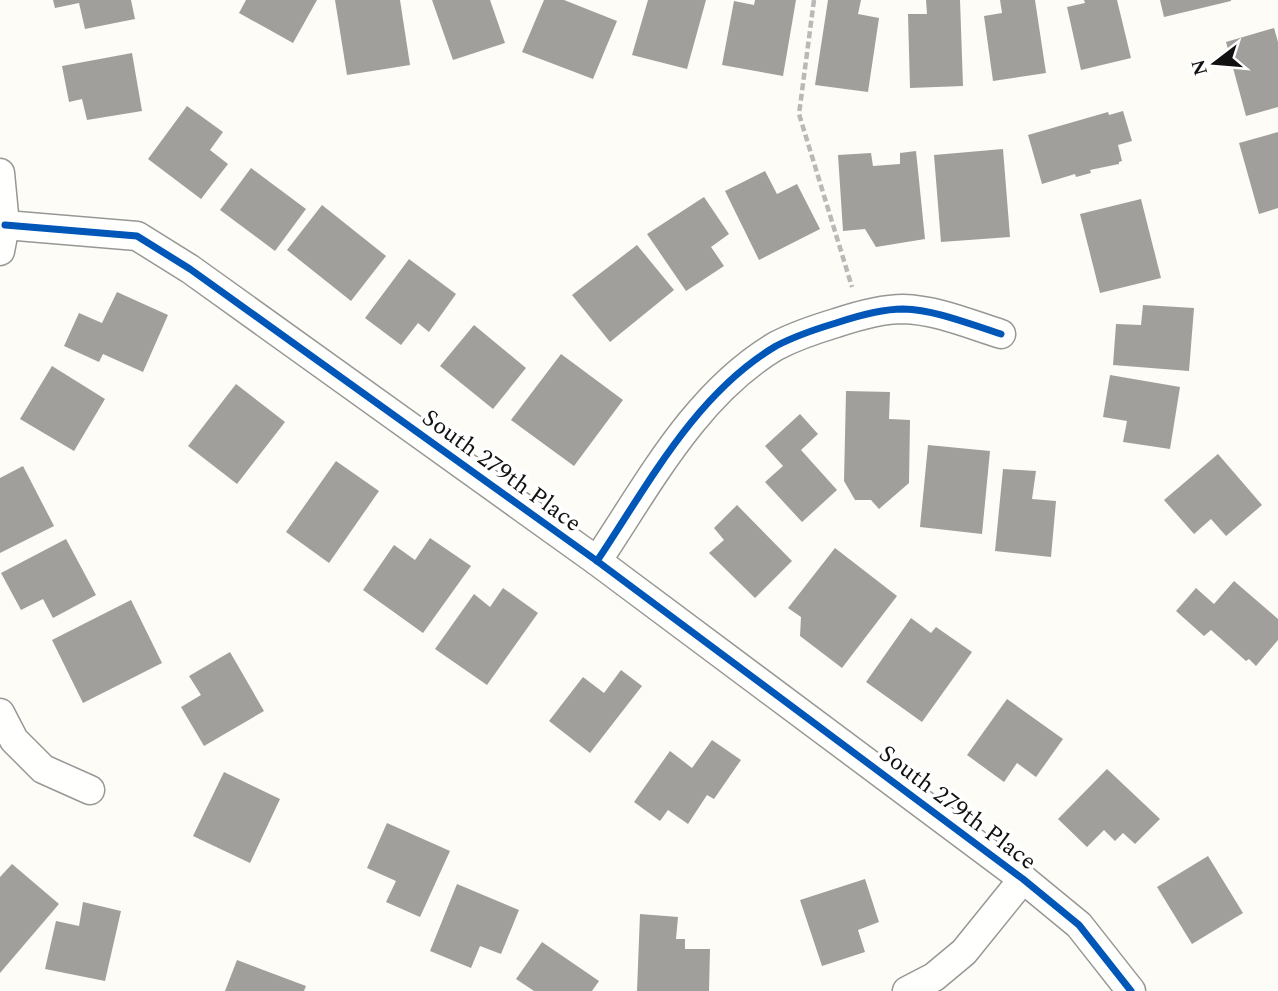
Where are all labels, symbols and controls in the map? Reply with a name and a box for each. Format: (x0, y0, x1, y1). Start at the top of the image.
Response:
north arrow (1180, 28, 1250, 98)
text: N (1184, 56, 1216, 79)
street label: South 279th Place (414, 400, 589, 541)
street label: South 279th Place (871, 736, 1044, 879)

